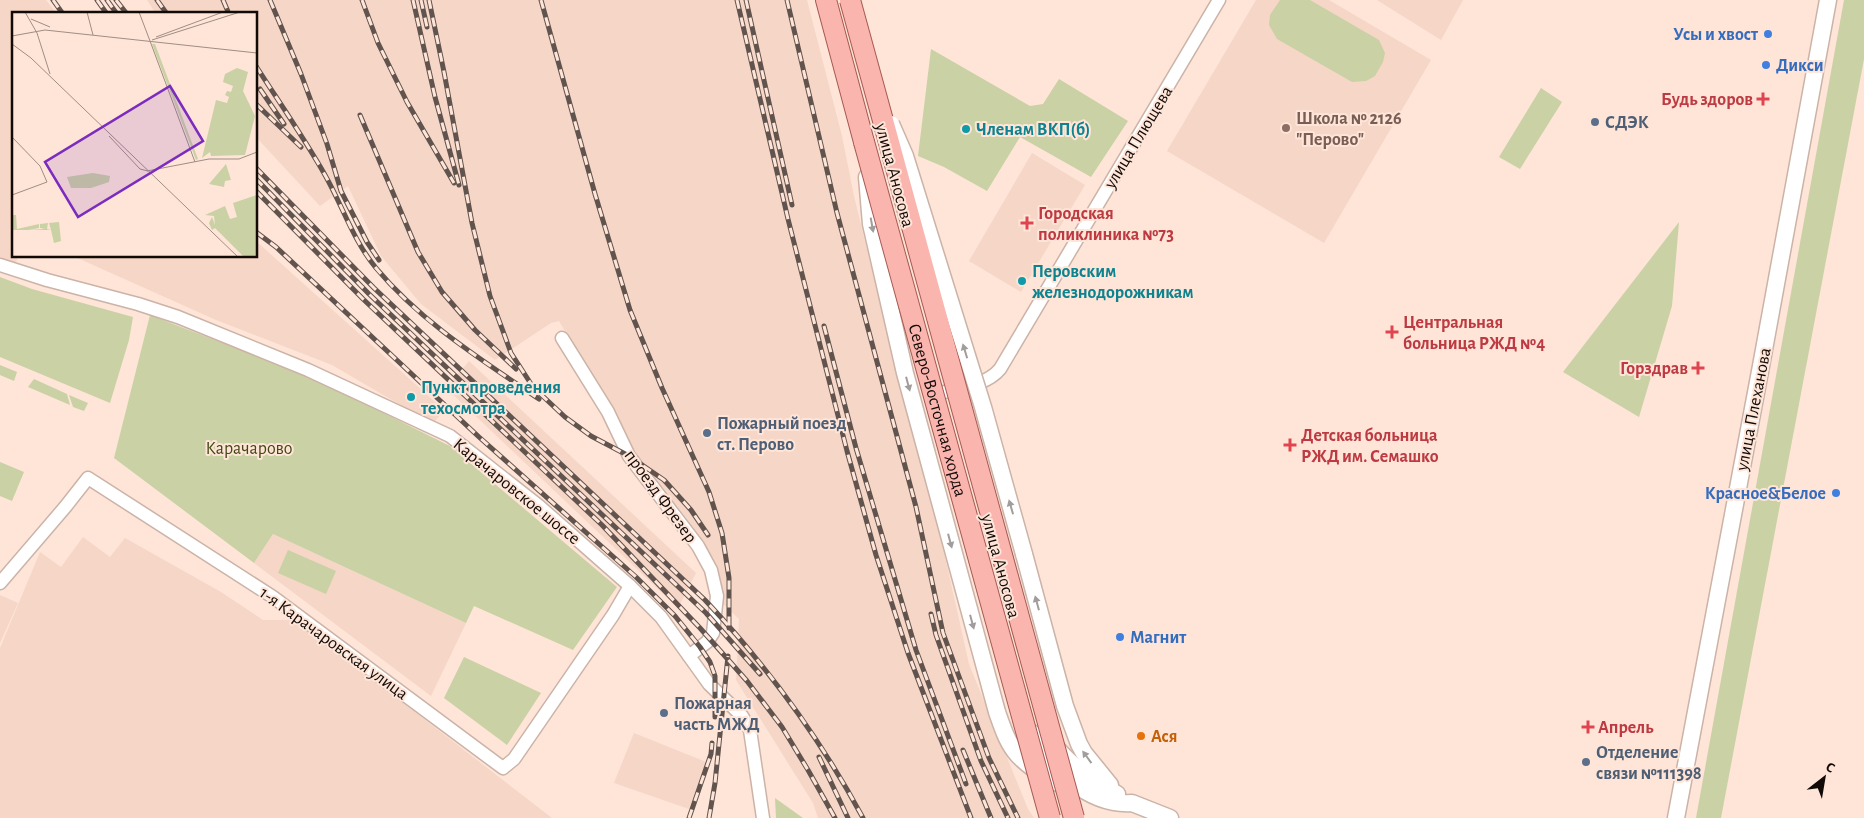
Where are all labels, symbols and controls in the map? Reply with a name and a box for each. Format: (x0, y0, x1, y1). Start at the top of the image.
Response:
inset map (12, 12, 258, 258)
place label: Усы и хвост (1673, 26, 1759, 44)
marker: Усы и хвост (1762, 28, 1774, 40)
place label: Дикси (1776, 57, 1824, 75)
marker: Дикси (1760, 59, 1772, 71)
street label: улица Плющева (1101, 83, 1176, 193)
place label: Будь здоров (1661, 91, 1753, 109)
marker: Будь здоров (1757, 93, 1769, 105)
place label: Школа № 2126 "Перово" (1296, 110, 1402, 149)
place label: СДЭК (1605, 114, 1649, 132)
marker: СДЭК (1589, 116, 1601, 128)
street label: улица Аносова (871, 120, 917, 229)
place label: Членам ВКП(б) (976, 121, 1090, 139)
marker: Школа № 2126 "Перово" (1280, 122, 1292, 134)
marker: Членам ВКП(б) (960, 123, 972, 135)
place label: Городская поликлиника №73 (1038, 205, 1174, 244)
marker: Городская поликлиника №73 (1020, 216, 1034, 230)
one-way arrow (869, 218, 877, 234)
place label: Перовским железнодорожникам (1032, 263, 1194, 302)
marker: Перовским железнодорожникам (1016, 275, 1028, 287)
place label: Центральная больница РЖД №4 (1403, 314, 1545, 353)
street label: Северо-Восточная хорда (904, 322, 969, 499)
marker: Центральная больница РЖД №4 (1385, 325, 1399, 339)
one-way arrow (961, 344, 969, 359)
street label: улица Плеханова (1733, 346, 1775, 473)
place label: Горздрав (1620, 360, 1688, 378)
marker: Горздрав (1692, 362, 1704, 374)
one-way arrow (904, 376, 912, 391)
place label: Пункт проведения техосмотра (420, 379, 561, 418)
marker: Пункт проведения техосмотра (405, 391, 417, 403)
place label: Пожарный поезд ст. Перово (717, 415, 847, 454)
marker: Пожарный поезд ст. Перово (701, 427, 713, 439)
place label: Детская больница РЖД им. Семашко (1301, 427, 1439, 466)
street label: Карачаровское шоссе (449, 435, 583, 548)
marker: Детская больница РЖД им. Семашко (1283, 438, 1297, 452)
park label: Карачарово (205, 440, 293, 458)
street label: проезд Фрезер (621, 447, 700, 546)
place label: Красное&Белое (1705, 485, 1826, 503)
marker: Красное&Белое (1830, 487, 1842, 499)
one-way arrow (1006, 500, 1014, 515)
street label: улица Аносова (977, 511, 1023, 620)
one-way arrow (947, 533, 955, 548)
street label: 1-я Карачаровская улица (256, 584, 411, 704)
one-way arrow (1033, 596, 1041, 611)
one-way arrow (968, 614, 976, 629)
place label: Магнит (1130, 629, 1187, 647)
marker: Магнит (1114, 631, 1126, 643)
place label: Пожарная часть МЖД (674, 695, 760, 734)
marker: Пожарная часть МЖД (658, 707, 670, 719)
place label: Апрель (1598, 719, 1654, 737)
marker: Апрель (1582, 721, 1594, 733)
place label: Ася (1151, 728, 1178, 746)
marker: Ася (1135, 730, 1147, 742)
place label: Отделение связи №111398 (1596, 744, 1702, 783)
one-way arrow (1082, 750, 1092, 764)
north arrow (1799, 753, 1849, 803)
marker: Отделение связи №111398 (1580, 756, 1592, 768)
text: С (1823, 760, 1837, 776)

